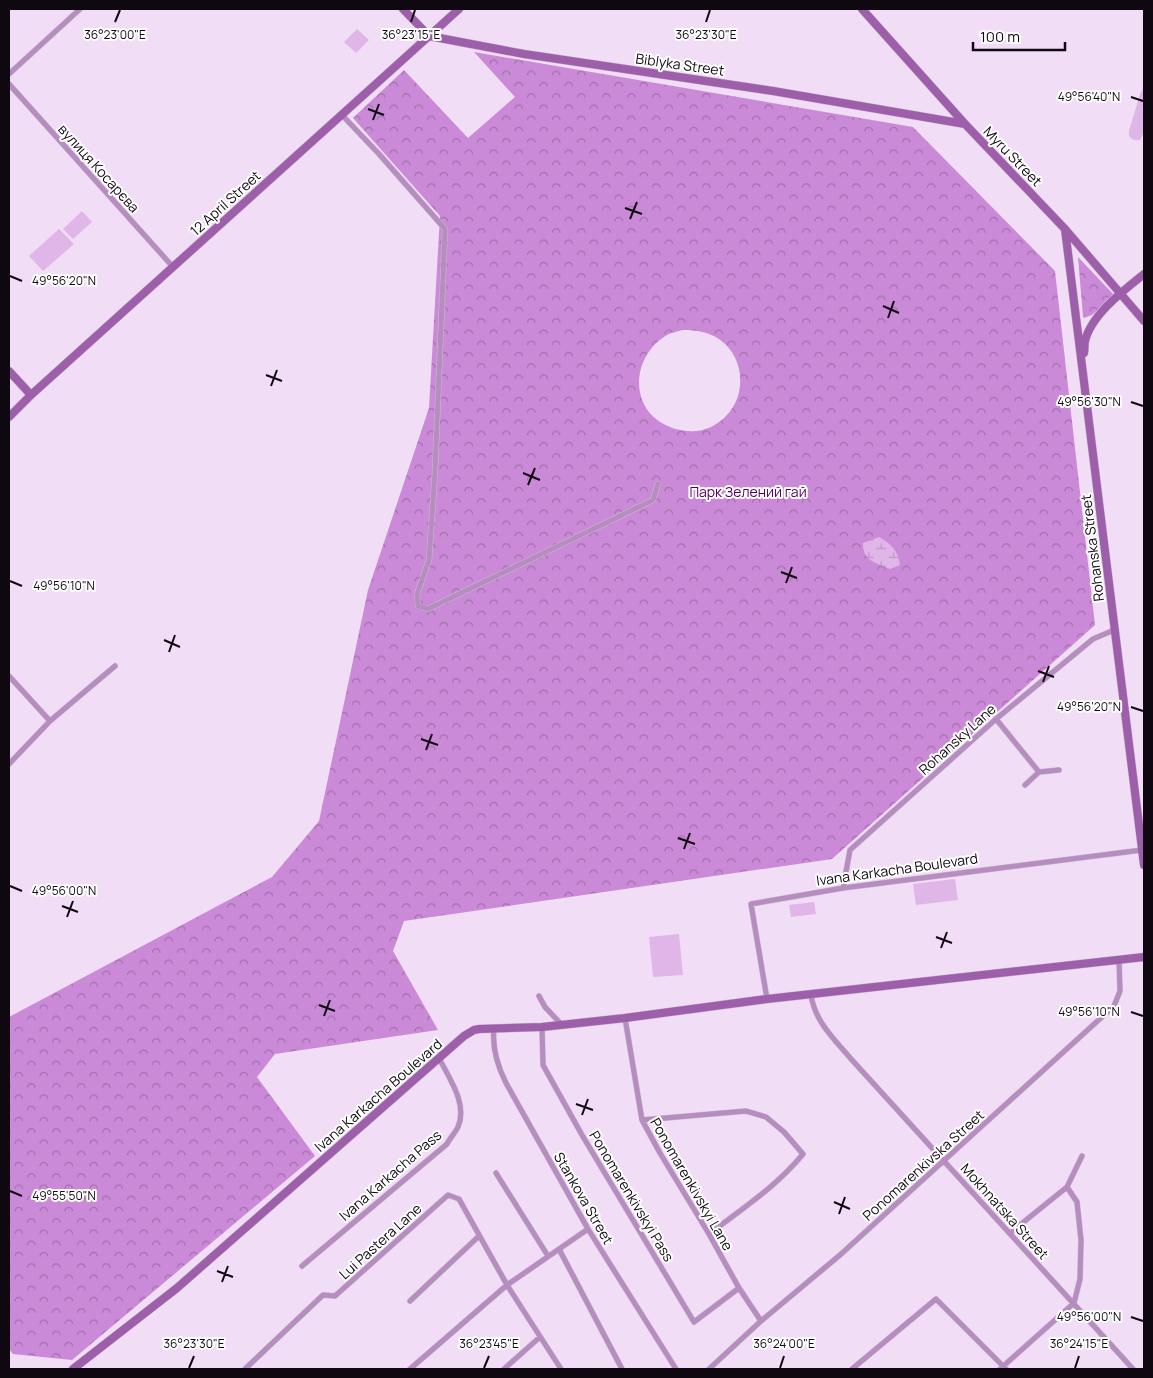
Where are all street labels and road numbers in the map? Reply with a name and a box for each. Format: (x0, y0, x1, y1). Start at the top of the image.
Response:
street label: Biblyka Street (634, 48, 726, 80)
street label: вулиця Косарєва (54, 120, 144, 216)
street label: Myru Street (980, 122, 1047, 190)
street label: 12 April Street (186, 166, 265, 240)
street label: Rohanska Street (1076, 493, 1108, 603)
street label: Rohansky Lane (914, 699, 1000, 779)
street label: Ivana Karkacha Boulevard (815, 848, 979, 890)
street label: Ivana Karkacha Boulevard (310, 1034, 446, 1156)
street label: Ponomarenkivska Street (858, 1105, 988, 1225)
street label: Ponomarenkivskyi Lane (646, 1114, 738, 1254)
street label: Ivana Karkacha Pass (335, 1125, 445, 1225)
street label: Ponomarenkivskyi Pass (585, 1127, 679, 1265)
street label: Stankova Street (550, 1148, 618, 1248)
street label: Mokhnatska Street (957, 1159, 1053, 1263)
street label: Lui Pastera Lane (335, 1199, 425, 1283)

